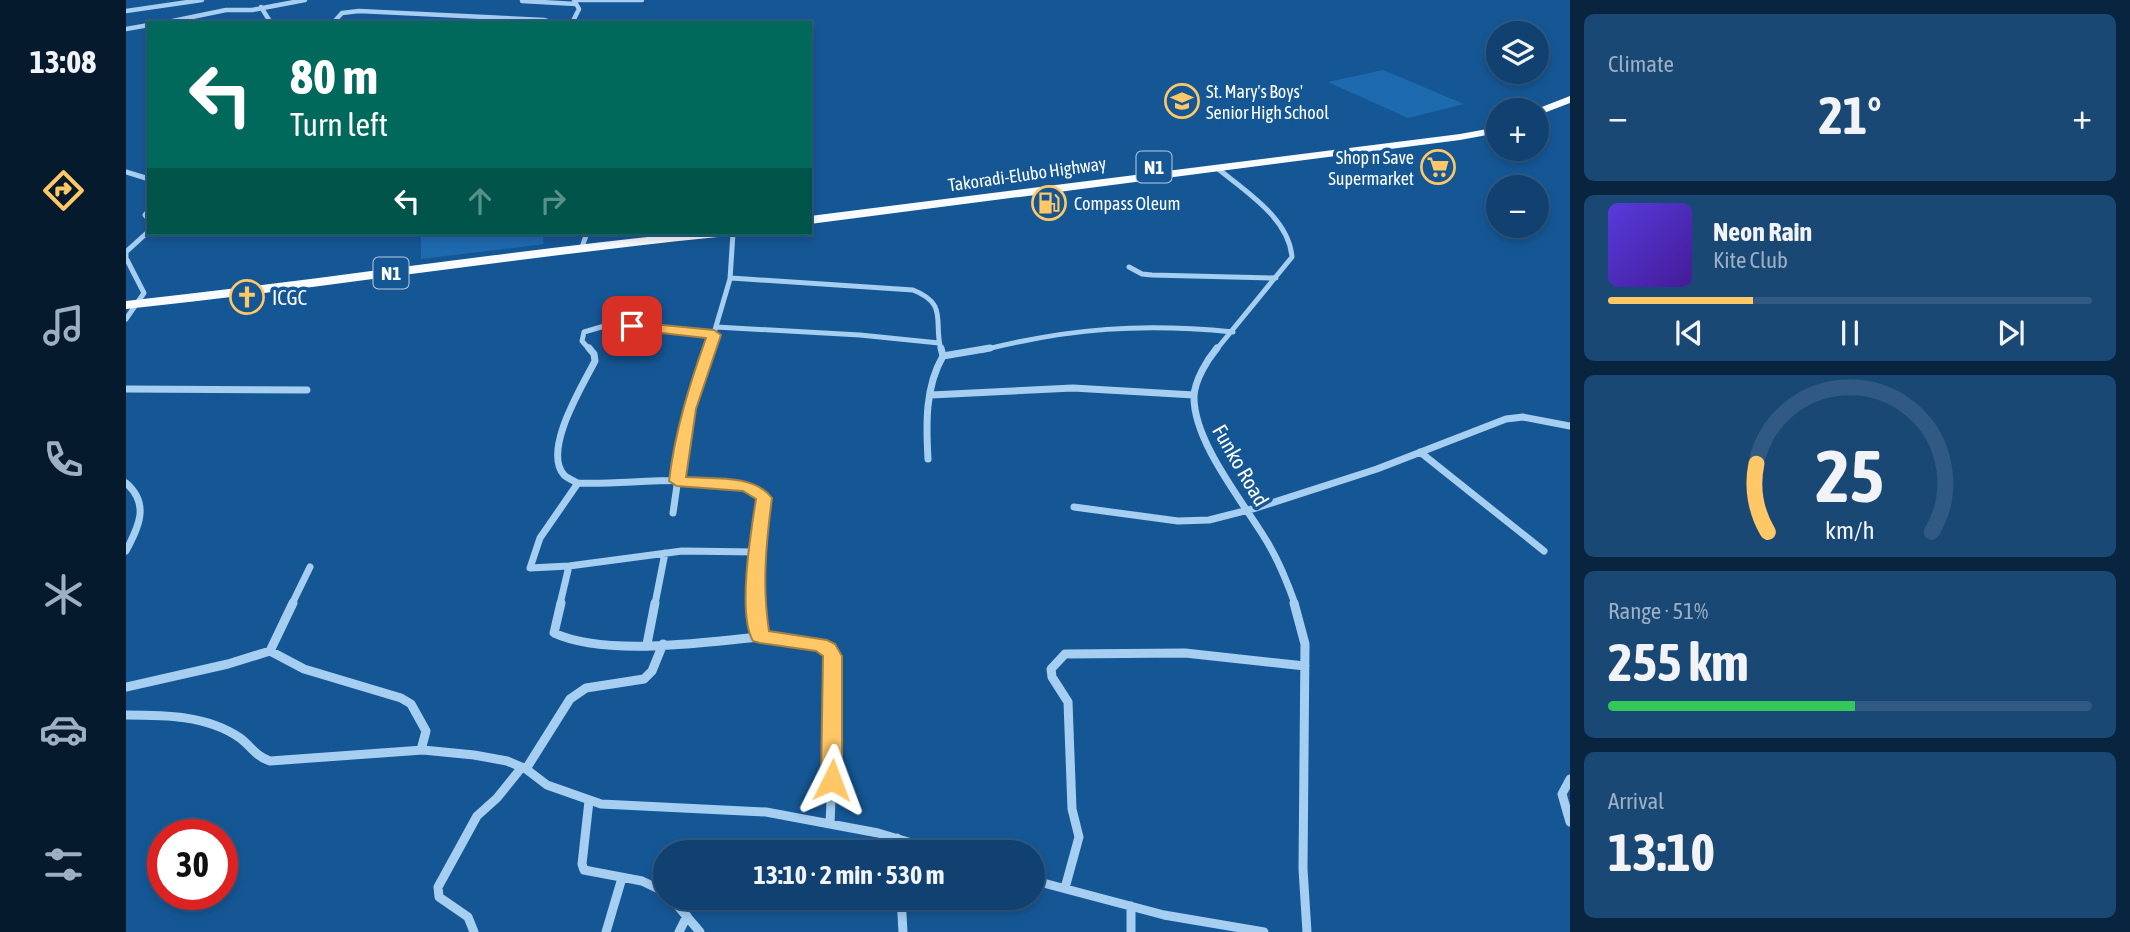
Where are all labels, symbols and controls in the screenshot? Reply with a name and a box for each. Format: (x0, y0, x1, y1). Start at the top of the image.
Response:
map controls (1486, 21, 1549, 238)
button: layers (1486, 21, 1549, 84)
text: 13:08 (30, 43, 96, 80)
text: 80 m (290, 48, 378, 104)
icon: left (175, 49, 266, 140)
text: Climate (1608, 51, 1674, 77)
place label: St. Mary's Boys' Senior High School (1206, 81, 1329, 123)
school or university icon: St. Mary's Boys' Senior High School (1163, 82, 1201, 120)
text: 21° (1818, 85, 1882, 145)
text: − (1608, 94, 1628, 137)
text: + (2072, 94, 2092, 137)
button: + (1486, 98, 1549, 161)
text: Turn left (290, 106, 388, 143)
place label: Shop n Save Supermarket (1328, 147, 1414, 189)
supermarket icon: Shop n Save Supermarket (1419, 148, 1457, 186)
street label: Takoradi-Elubo Highway (947, 152, 1107, 196)
road number: N1 (1136, 152, 1172, 182)
icon: directions (39, 166, 88, 215)
button: − (1486, 175, 1549, 238)
icon: left (388, 182, 426, 220)
icon: ahead (461, 182, 499, 220)
icon: right (534, 182, 572, 220)
fuel station icon: Compass Oleum (1030, 184, 1068, 222)
place label: Compass Oleum (1074, 193, 1181, 214)
text: Neon Rain (1713, 217, 1812, 247)
text: Kite Club (1713, 247, 1788, 273)
road number: N1 (373, 258, 408, 288)
church icon: ICGC (228, 278, 266, 316)
place label: ICGC (272, 285, 308, 309)
pin (602, 296, 662, 356)
icon: music (39, 301, 88, 350)
icon: arrive (613, 307, 651, 345)
icon: previous (1670, 314, 1708, 352)
icon: pause (1831, 314, 1869, 352)
icon: next (1992, 314, 2030, 352)
street label: Funko Road (1208, 420, 1274, 510)
text: 25 (1816, 434, 1884, 517)
icon: phone (39, 435, 88, 484)
text: km/h (1825, 516, 1875, 544)
icon: climate (39, 570, 88, 619)
text: Range · 51% (1608, 598, 1708, 624)
text: 255 km (1608, 632, 1749, 692)
icon: car (39, 705, 88, 754)
position arrow (795, 743, 869, 817)
text: Arrival (1608, 788, 1664, 814)
speed limit sign: 30 (147, 819, 238, 910)
text: 13:10 (1608, 822, 1715, 882)
icon: filters (39, 840, 88, 889)
text: 13:10 · 2 min · 530 m (754, 860, 944, 890)

